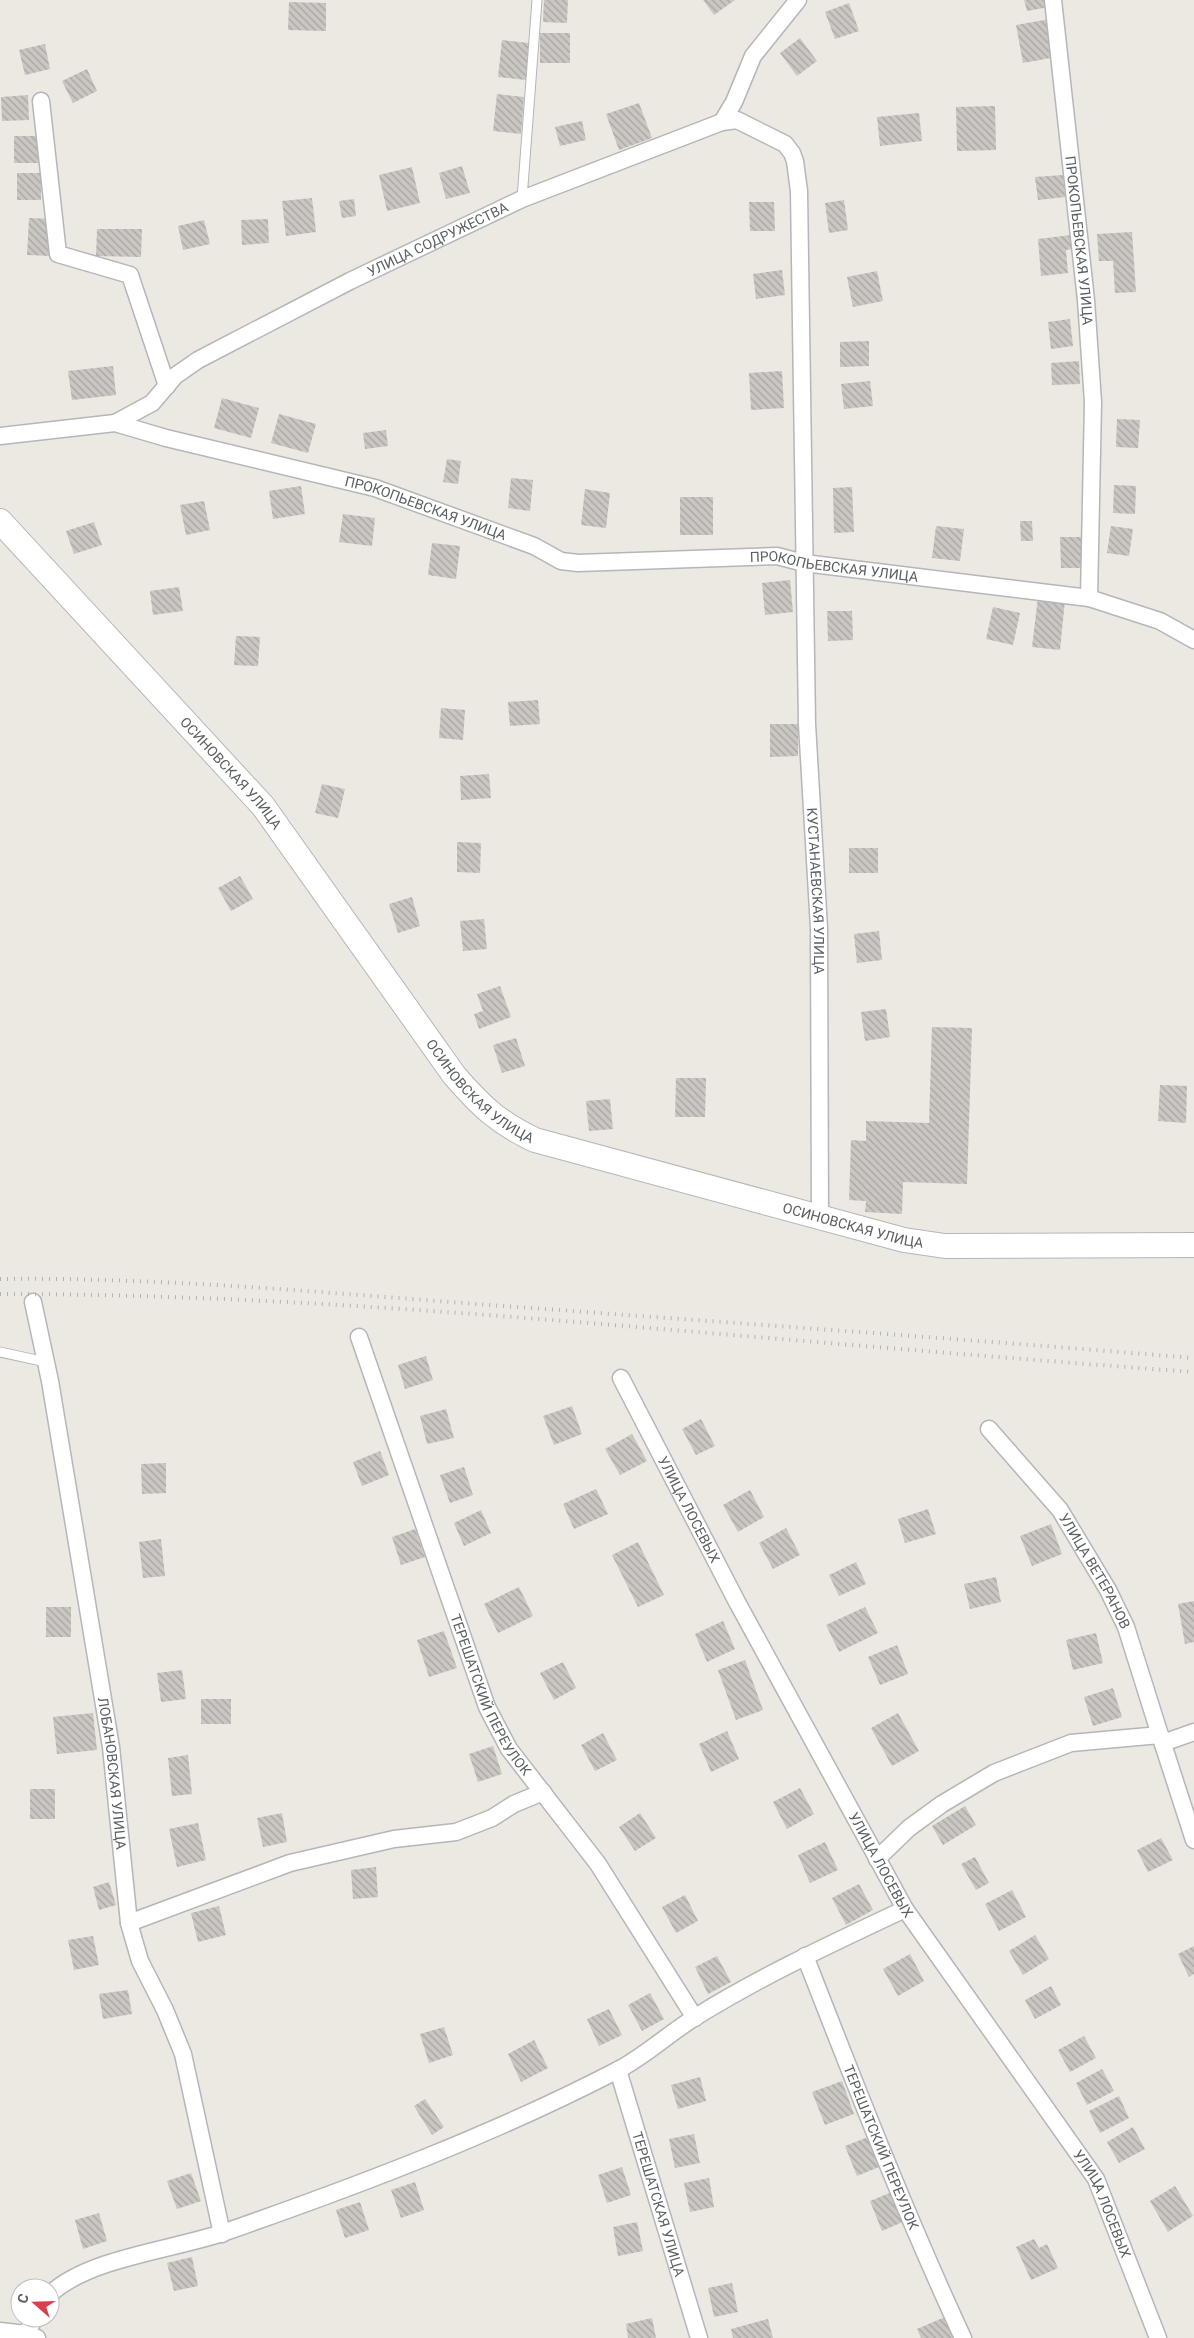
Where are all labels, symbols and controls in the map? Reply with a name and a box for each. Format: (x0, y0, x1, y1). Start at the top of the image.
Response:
street label: ПРОКОПЬЕВСКАЯ УЛИЦА (1062, 155, 1096, 326)
street label: УЛИЦА СОДРУЖЕСТВА (365, 199, 511, 280)
street label: ПРОКОПЬЕВСКАЯ УЛИЦА (343, 473, 509, 543)
street label: ПРОКОПЬЕВСКАЯ УЛИЦА (750, 548, 919, 585)
street label: ОСИНОВСКАЯ УЛИЦА (177, 714, 285, 832)
street label: КУСТАНАЕВСКАЯ УЛИЦА (804, 807, 827, 974)
street label: ОСИНОВСКАЯ УЛИЦА (423, 1036, 536, 1146)
street label: ОСИНОВСКАЯ УЛИЦА (781, 1200, 924, 1251)
street label: УЛИЦА ЛОСЕВЫХ (655, 1453, 723, 1566)
street label: УЛИЦА ВЕТЕРАНОВ (1056, 1510, 1134, 1631)
street label: ТЕРЕШАТСКИЙ ПЕРЕУЛОК (448, 1612, 534, 1779)
street label: ЛОБАНОВСКАЯ УЛИЦА (95, 1696, 129, 1850)
street label: УЛИЦА ЛОСЕВЫХ (846, 1809, 917, 1921)
street label: ТЕРЕШАТСКИЙ ПЕРЕУЛОК (841, 2063, 922, 2232)
street label: ТЕРЕШАТСКАЯ УЛИЦА (629, 2130, 688, 2278)
street label: УЛИЦА ЛОСЕВЫХ (1070, 2147, 1134, 2260)
north arrow (10, 2278, 60, 2328)
text: С (14, 2292, 32, 2306)

